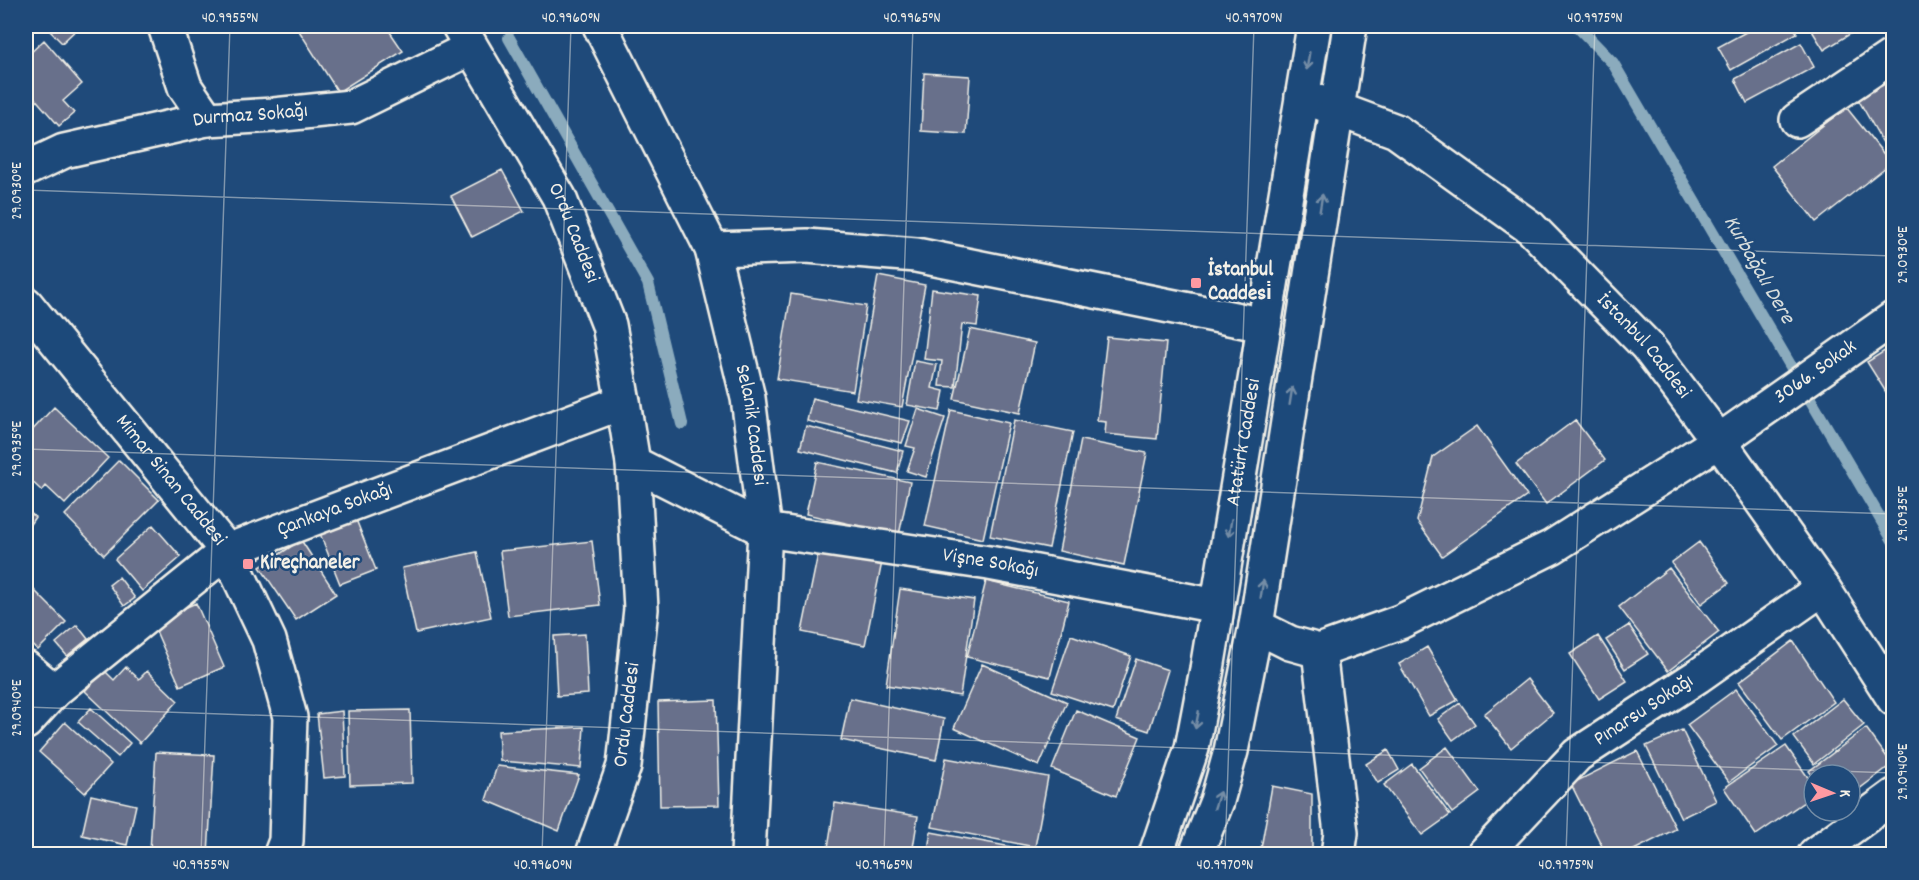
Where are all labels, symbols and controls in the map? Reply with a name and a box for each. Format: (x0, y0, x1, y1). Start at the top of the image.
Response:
text: 40.9955°N (202, 8, 258, 30)
text: 40.9960°N (542, 8, 600, 30)
text: 40.9965°N (883, 8, 941, 30)
text: 40.9970°N (1226, 8, 1282, 30)
text: 40.9975°N (1567, 8, 1623, 30)
one-way arrow (1302, 50, 1313, 70)
street label: Durmaz Sokağı (190, 97, 309, 137)
text: 29.0930°E (7, 162, 29, 220)
street label: Ordu Caddesi (539, 177, 606, 288)
one-way arrow (1315, 194, 1326, 214)
water label: Kurbağalı Dere (1714, 210, 1802, 331)
text: 29.0930°E (1893, 226, 1915, 284)
place label: İstanbul Caddesi̇ (1208, 256, 1274, 310)
marker: İstanbul Caddesi̇ (1189, 276, 1203, 290)
street label: İstanbul Caddesi (1589, 287, 1698, 406)
street label: 3066. Sokak (1768, 333, 1864, 413)
street label: Selanik Caddesi (725, 361, 774, 488)
street label: Atatürk Caddesi (1219, 376, 1270, 509)
one-way arrow (1286, 387, 1297, 406)
street label: Mimar Sinan Caddesi (107, 408, 233, 553)
text: 29.0935°E (7, 421, 29, 477)
street label: Çankaya Sokağı (273, 475, 397, 546)
text: 29.0935°E (1893, 486, 1915, 542)
one-way arrow (1224, 517, 1235, 537)
street label: Vişne Sokağı (940, 541, 1041, 587)
place label: Kireçhaneler (260, 549, 361, 579)
marker: Kireçhaneler (241, 557, 255, 571)
one-way arrow (1256, 579, 1267, 599)
street label: Ordu Caddesi (607, 661, 649, 769)
street label: Pınarsu Sokağı (1588, 668, 1700, 755)
text: 29.0940°E (7, 679, 29, 737)
one-way arrow (1191, 710, 1202, 729)
text: 29.0940°E (1893, 743, 1915, 801)
north arrow (1802, 763, 1862, 823)
text: K (1833, 789, 1856, 798)
one-way arrow (1212, 791, 1223, 810)
text: 40.9955°N (173, 855, 229, 877)
text: 40.9960°N (514, 855, 572, 877)
text: 40.9965°N (855, 855, 913, 877)
text: 40.9970°N (1197, 855, 1253, 877)
text: 40.9975°N (1538, 855, 1594, 877)

